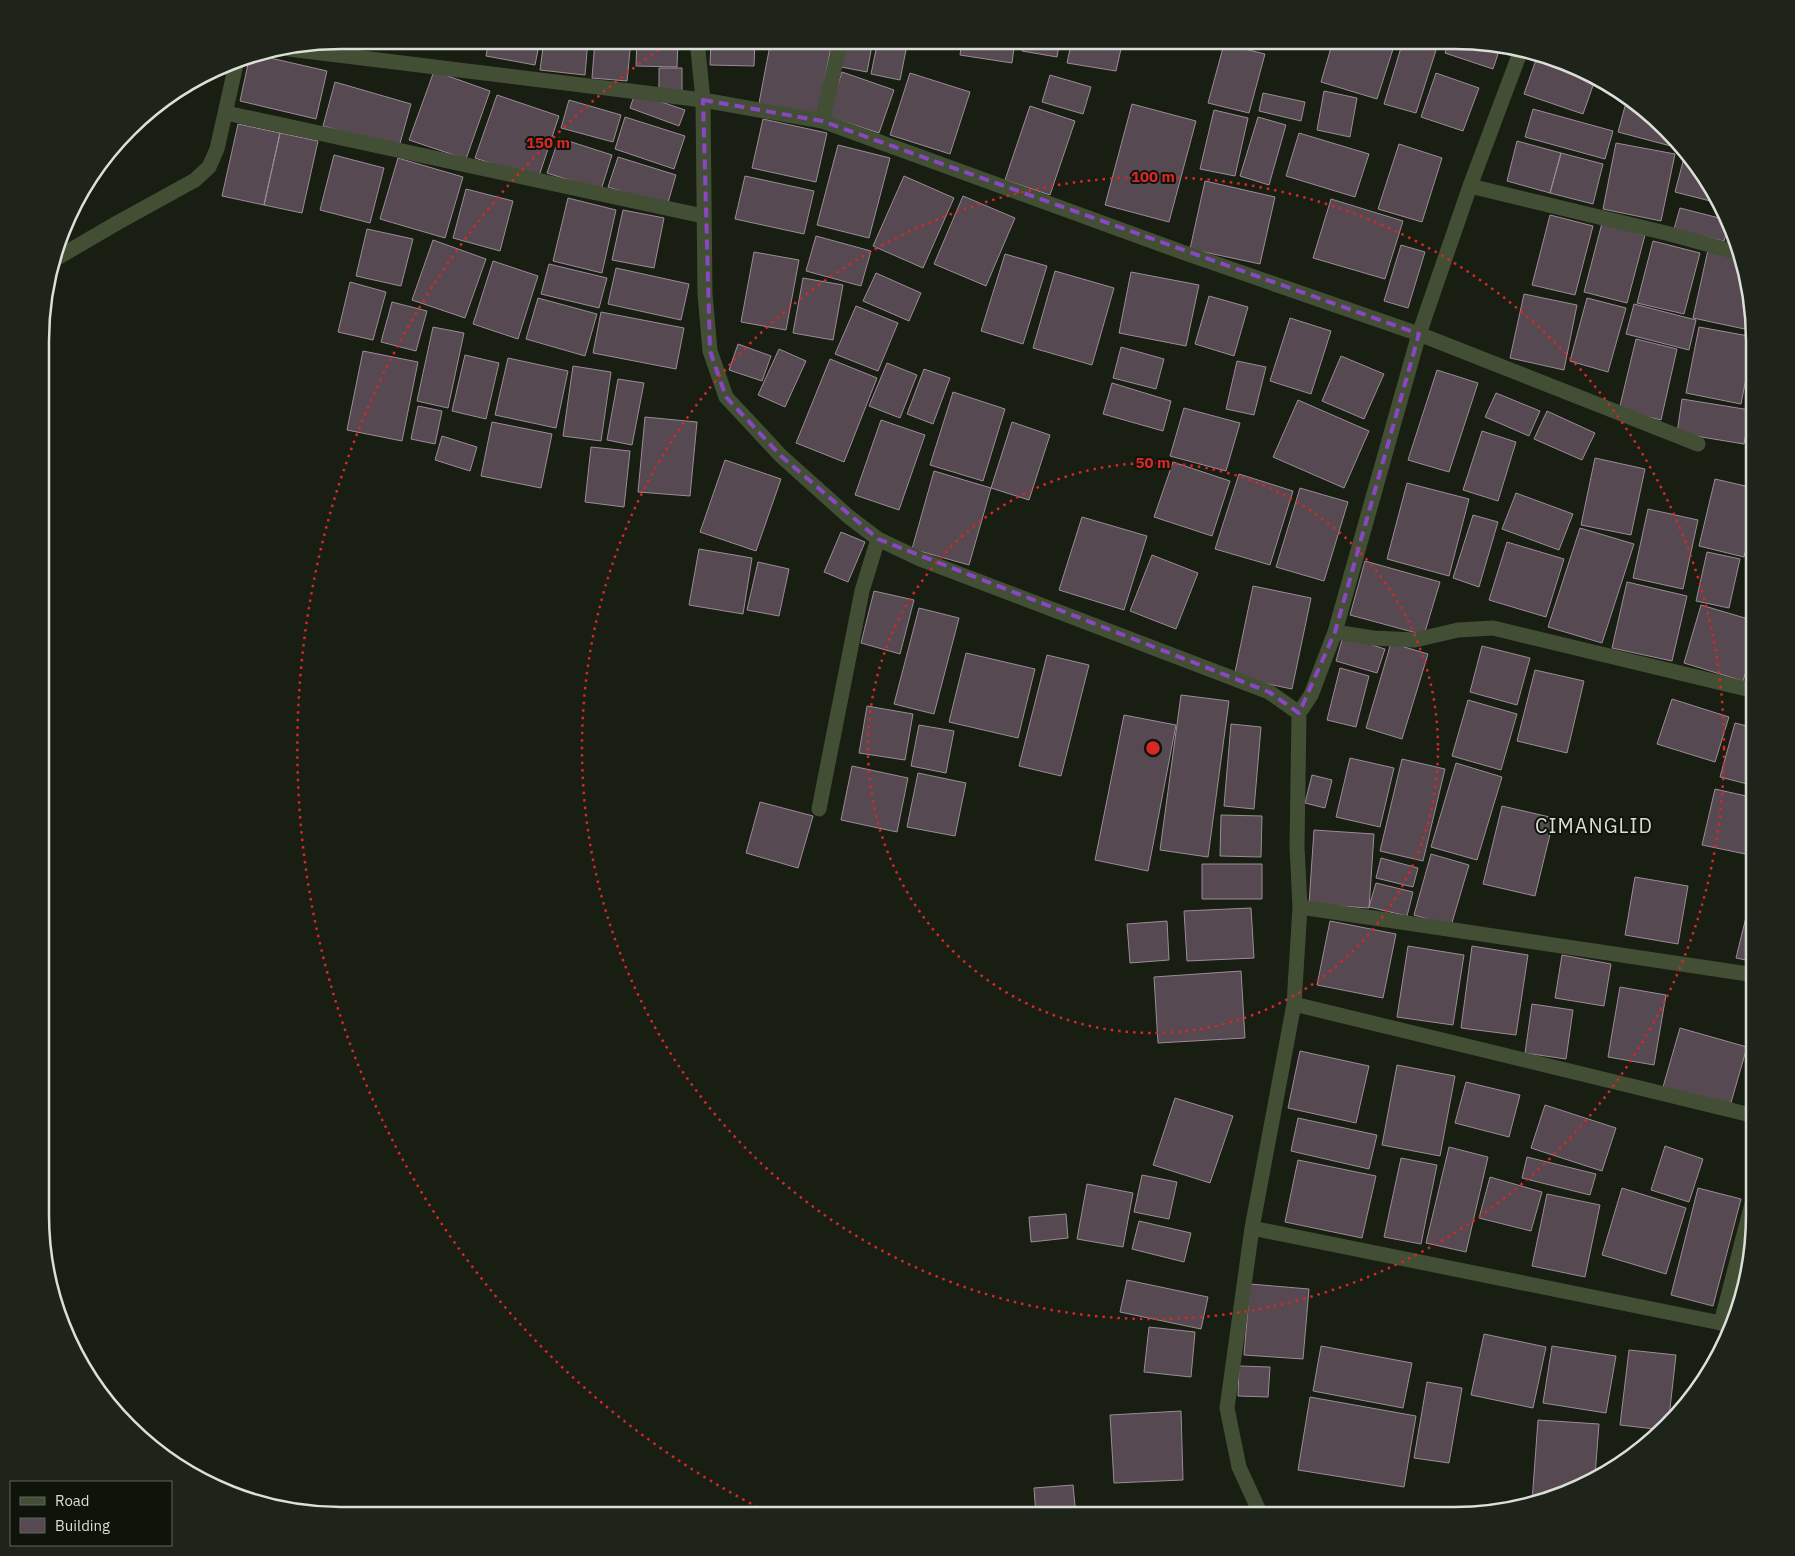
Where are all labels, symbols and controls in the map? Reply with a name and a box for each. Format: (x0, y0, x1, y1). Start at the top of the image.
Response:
text: 150 m (526, 133, 570, 152)
text: 100 m (1131, 167, 1175, 186)
text: 50 m (1136, 453, 1170, 472)
centre of rings (1144, 739, 1162, 757)
district label: CIMANGLID (1535, 812, 1653, 839)
legend (10, 1481, 172, 1546)
text: Road (55, 1491, 90, 1510)
text: Building (55, 1516, 110, 1535)

